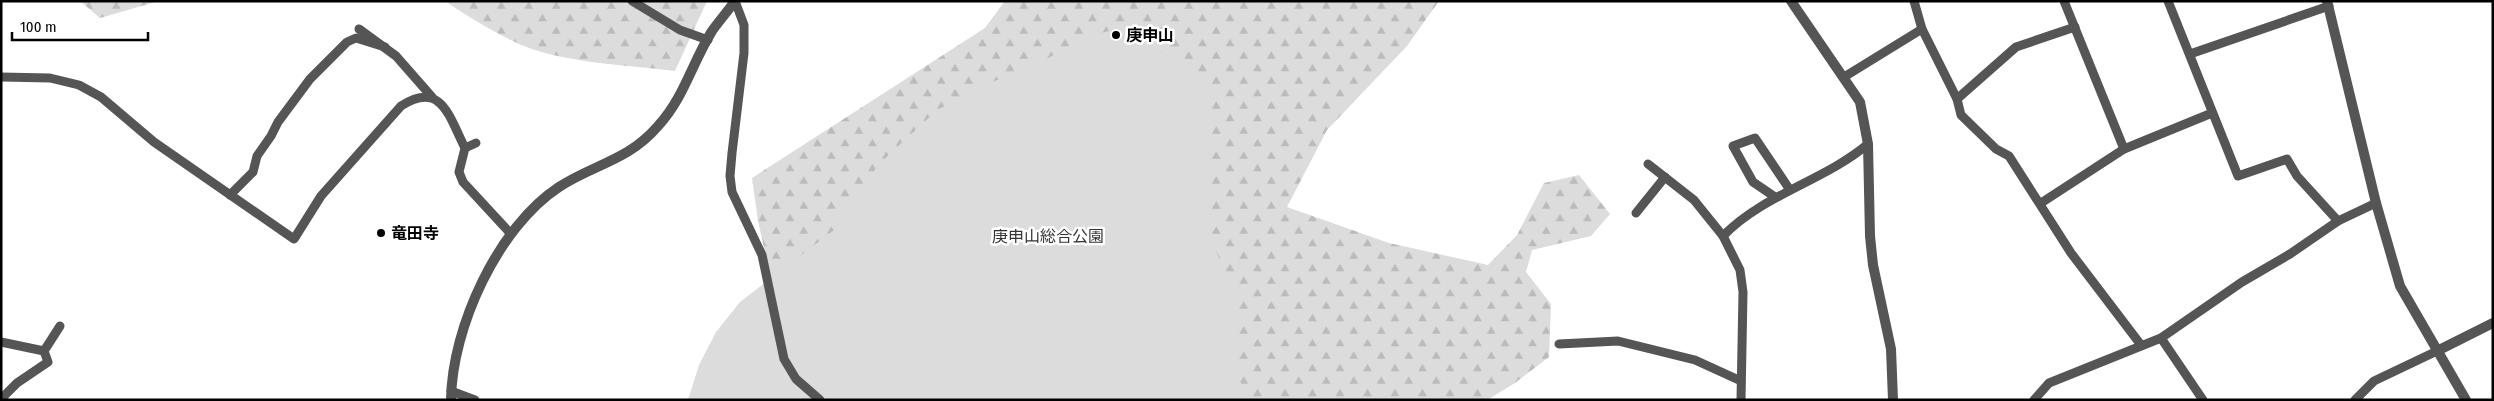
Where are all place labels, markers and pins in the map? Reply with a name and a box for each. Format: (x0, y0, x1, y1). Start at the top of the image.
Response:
place label: 庚申山 (1126, 26, 1174, 45)
marker: 庚申山 (1110, 29, 1122, 41)
place label: 竜田寺 (391, 224, 439, 243)
marker: 竜田寺 (375, 227, 387, 239)

